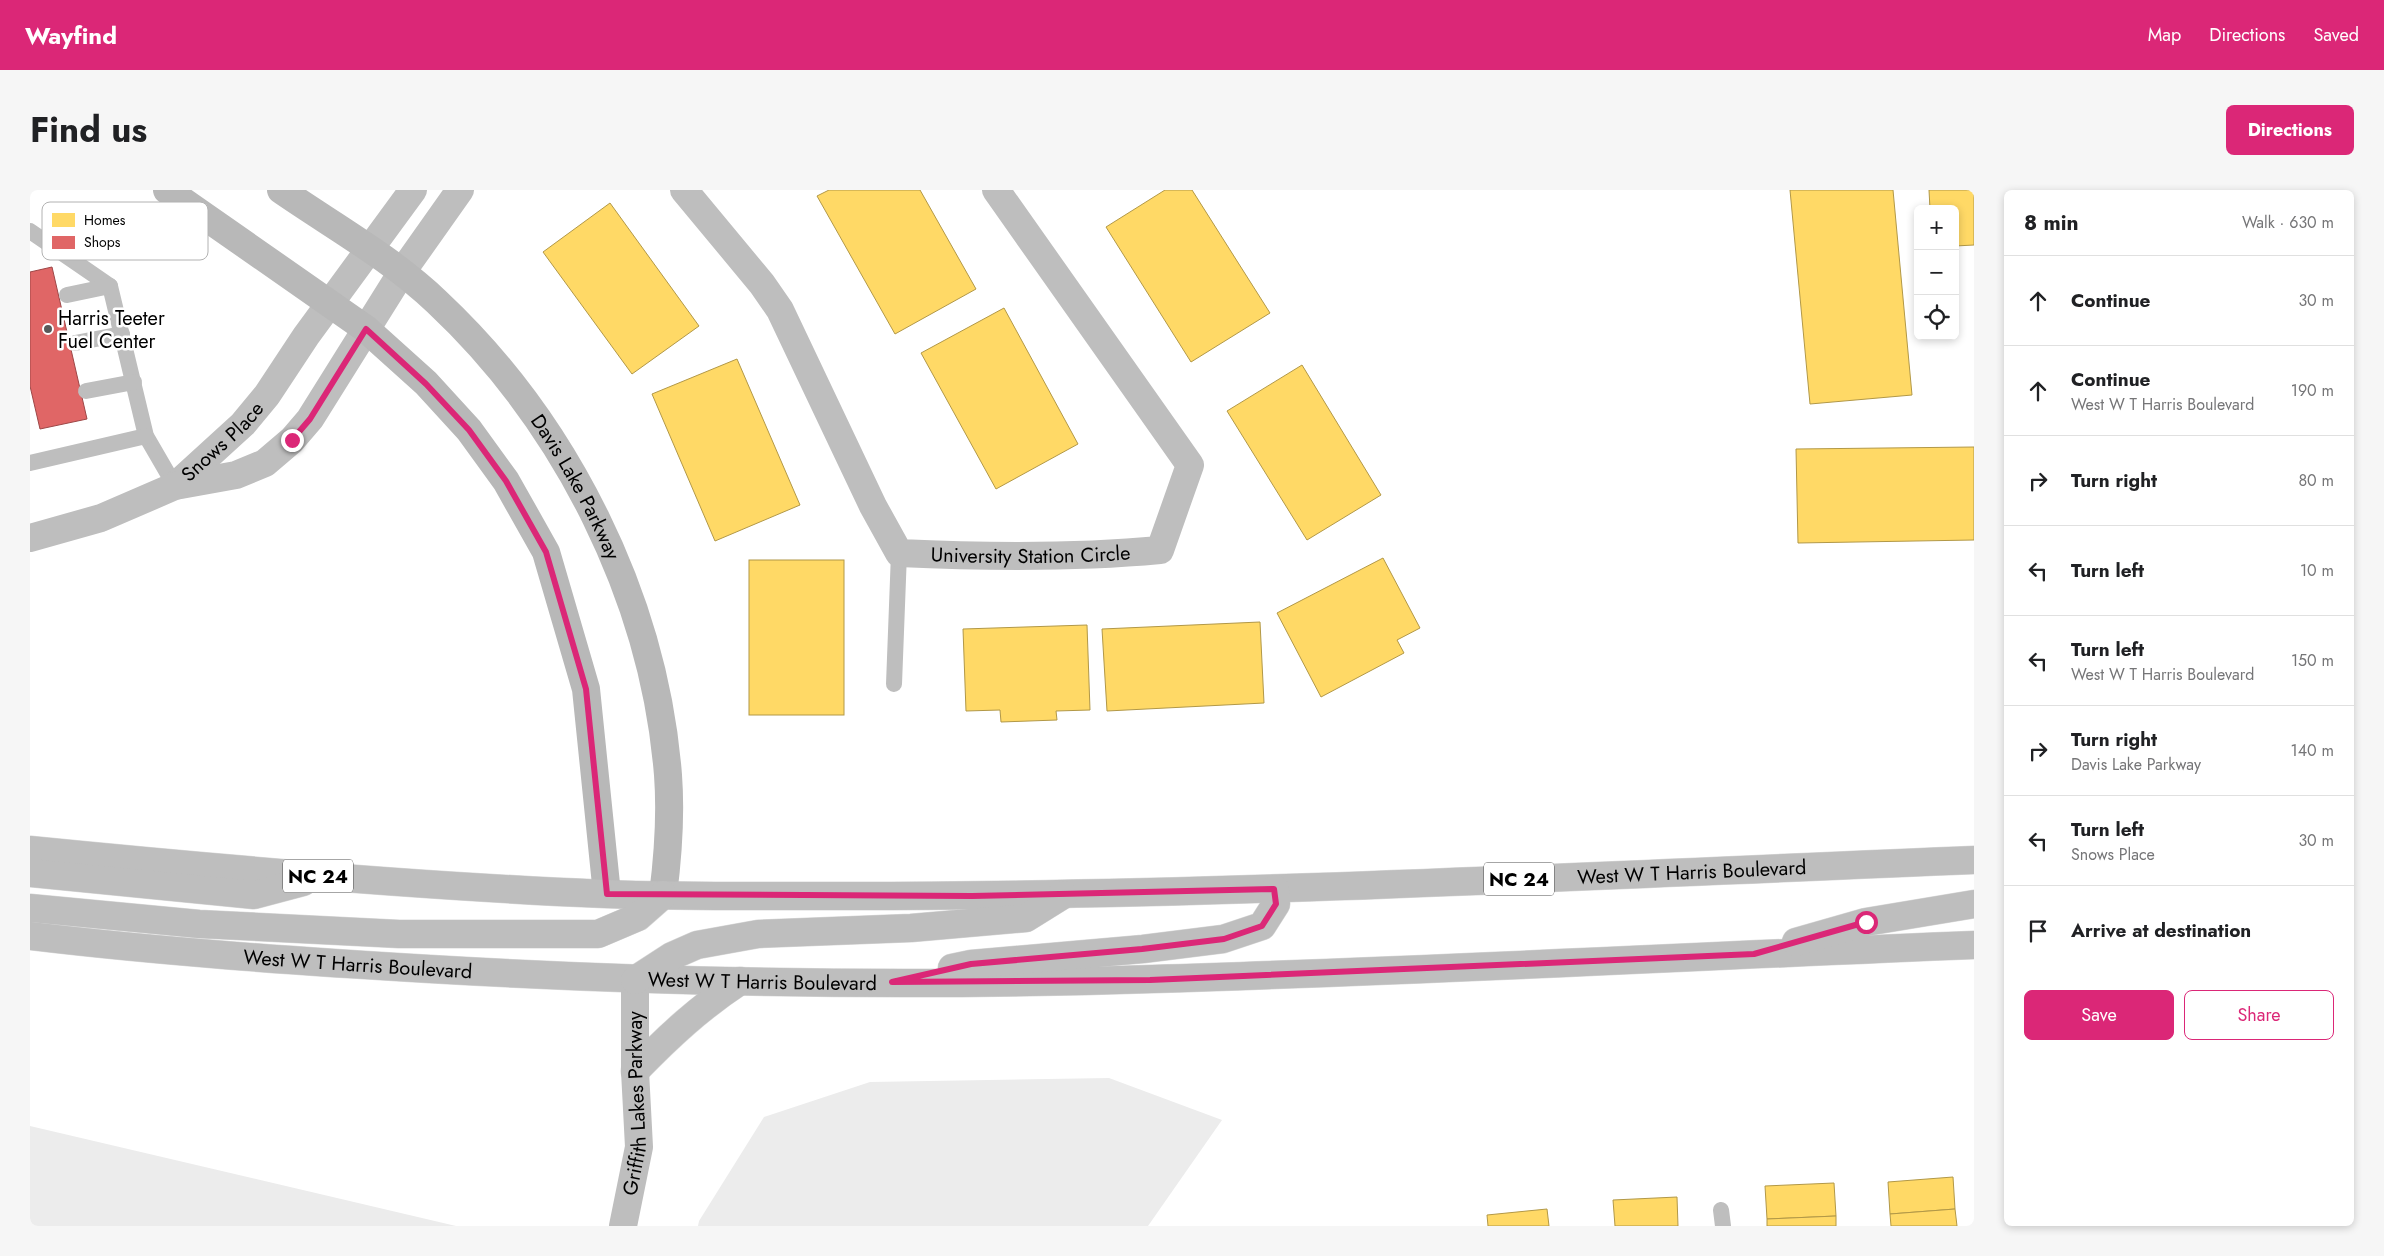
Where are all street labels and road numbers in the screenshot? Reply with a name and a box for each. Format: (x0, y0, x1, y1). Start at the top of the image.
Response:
street label: Snows Place (175, 395, 270, 488)
street label: Davis Lake Parkway (524, 408, 628, 564)
street label: University Station Circle (930, 538, 1131, 571)
street label: West W T Harris Boulevard (1577, 853, 1807, 891)
road number: NC 24 (283, 859, 353, 892)
road number: NC 24 (1484, 862, 1554, 896)
street label: West W T Harris Boulevard (242, 942, 473, 986)
street label: West W T Harris Boulevard (647, 964, 877, 998)
street label: Griffith Lakes Parkway (615, 1011, 653, 1198)

